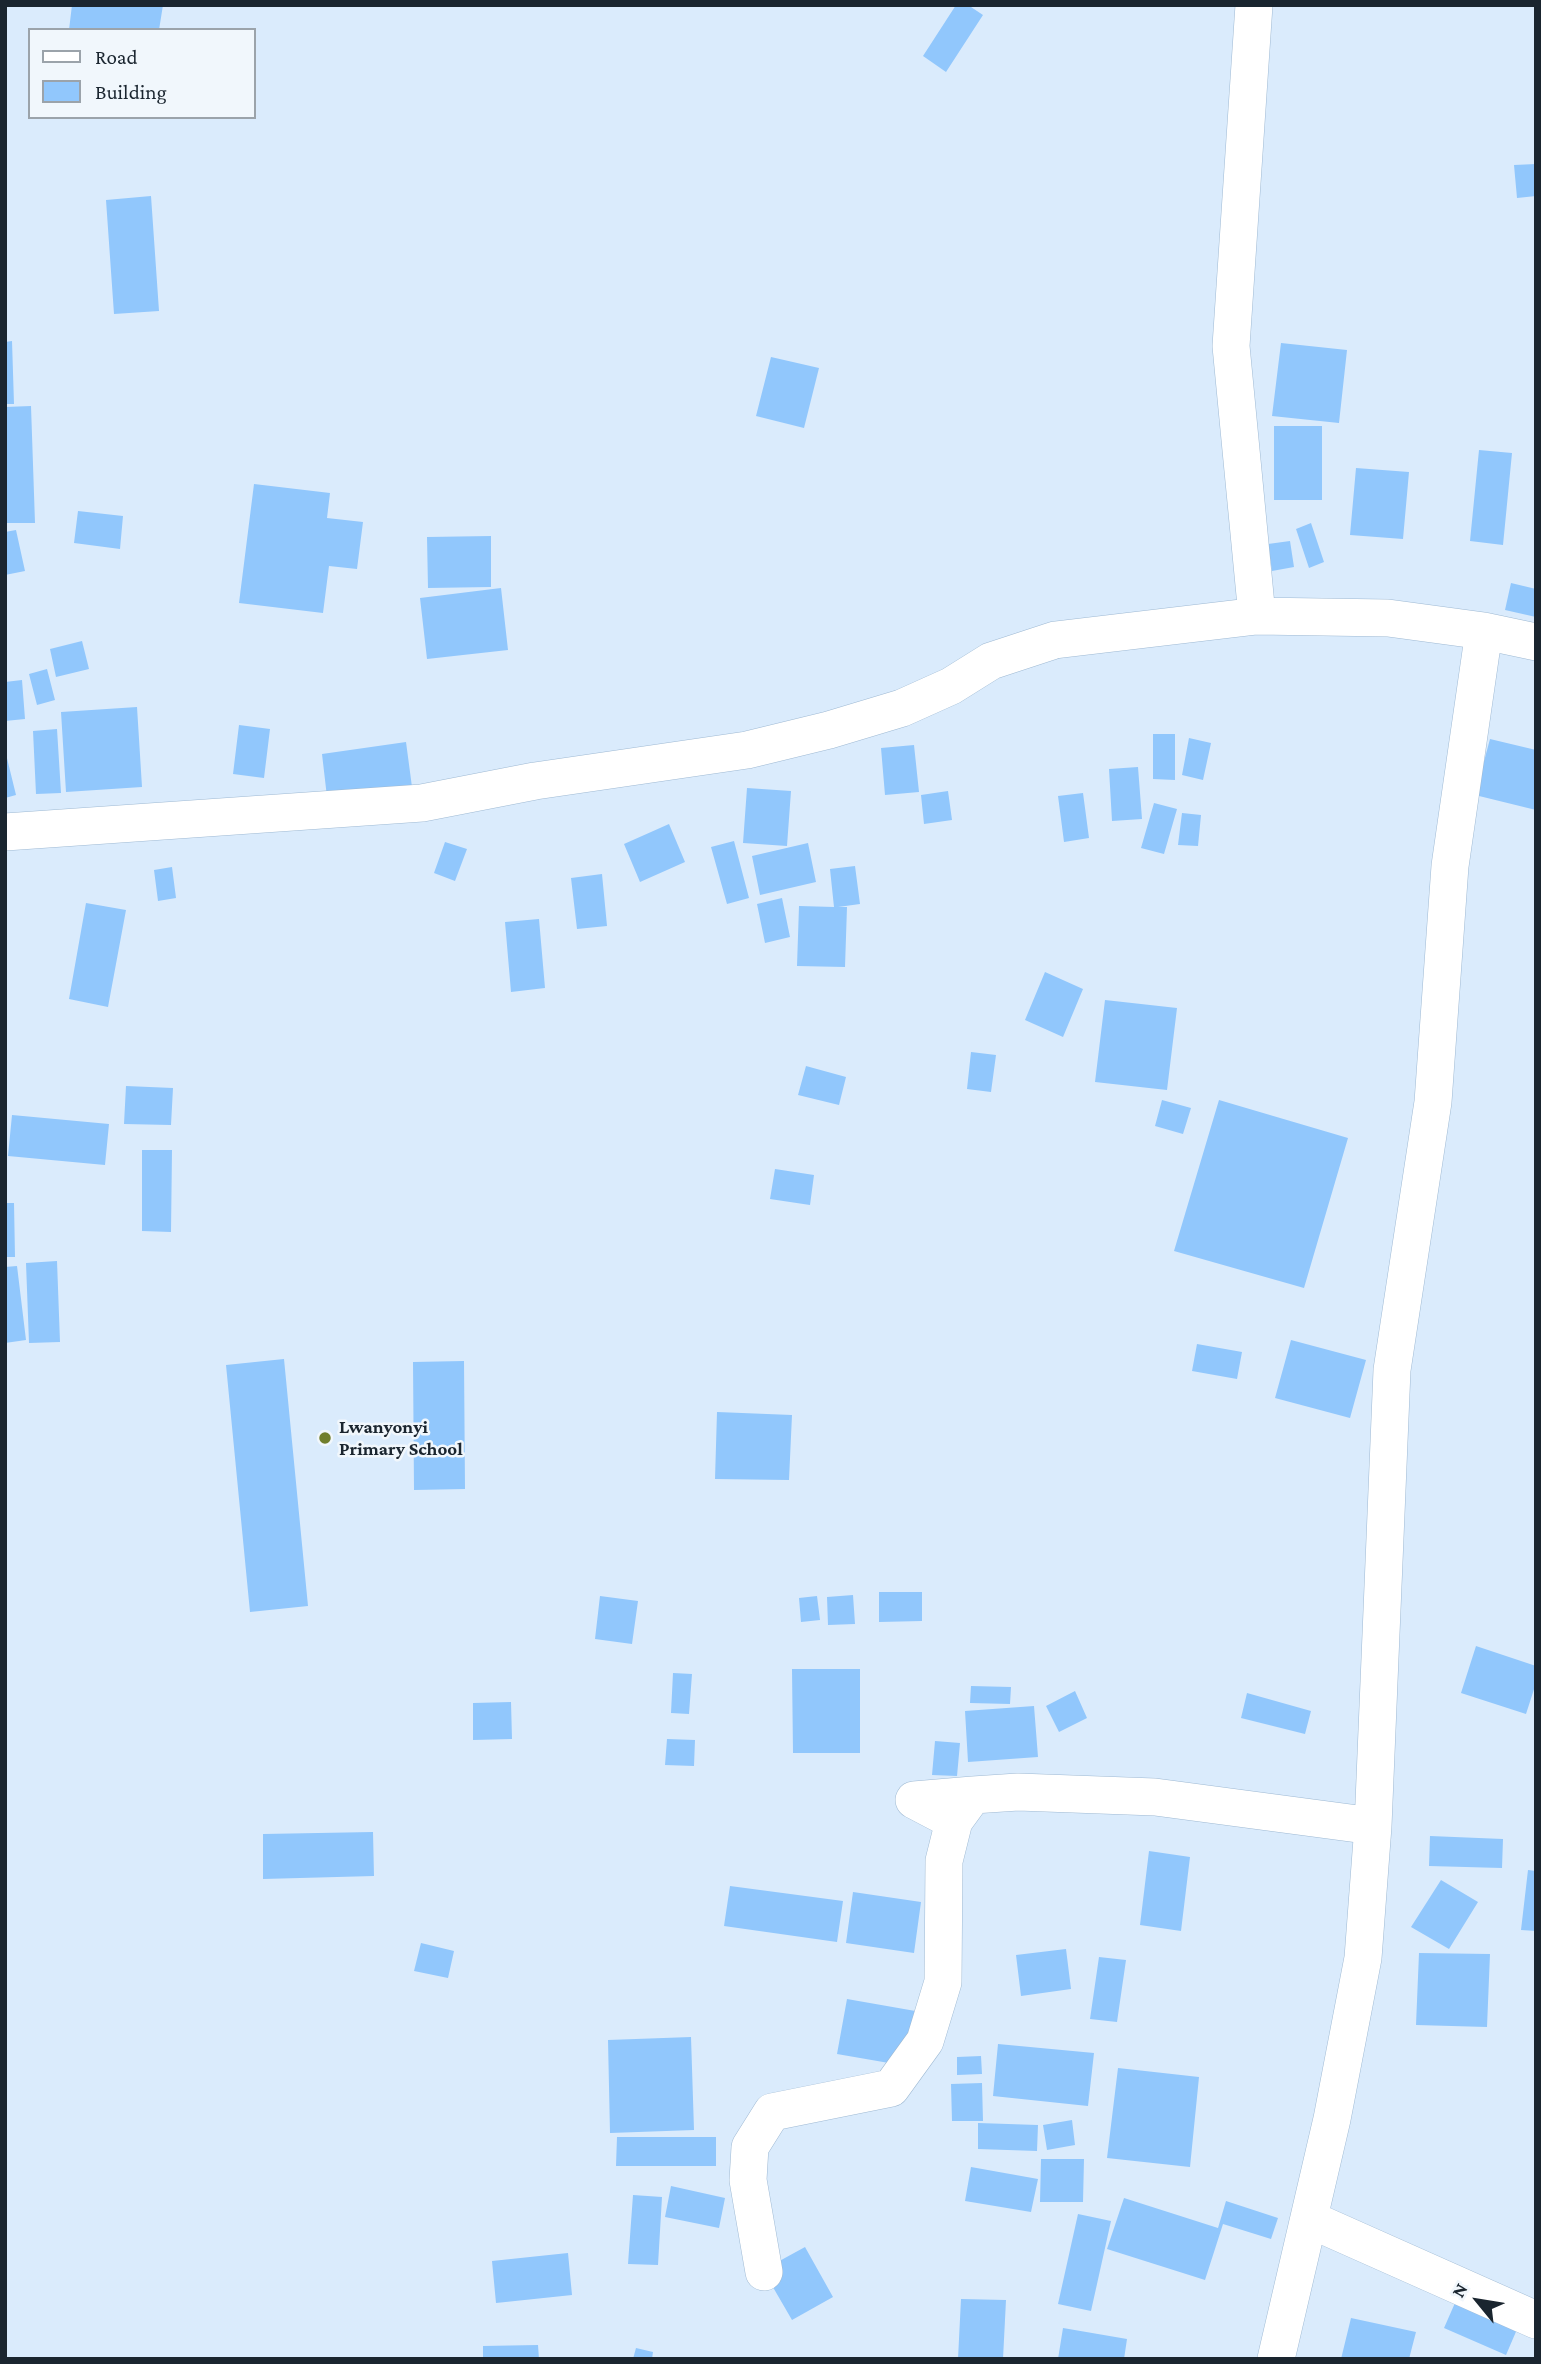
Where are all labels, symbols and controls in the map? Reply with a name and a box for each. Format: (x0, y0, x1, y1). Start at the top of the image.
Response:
legend (28, 28, 256, 119)
text: Road (95, 45, 138, 69)
text: Building (95, 80, 167, 104)
place label: Lwanyonyi Primary School (339, 1416, 463, 1460)
marker: Lwanyonyi Primary School (317, 1430, 333, 1446)
north arrow (1443, 2266, 1513, 2336)
text: N (1447, 2279, 1472, 2301)

